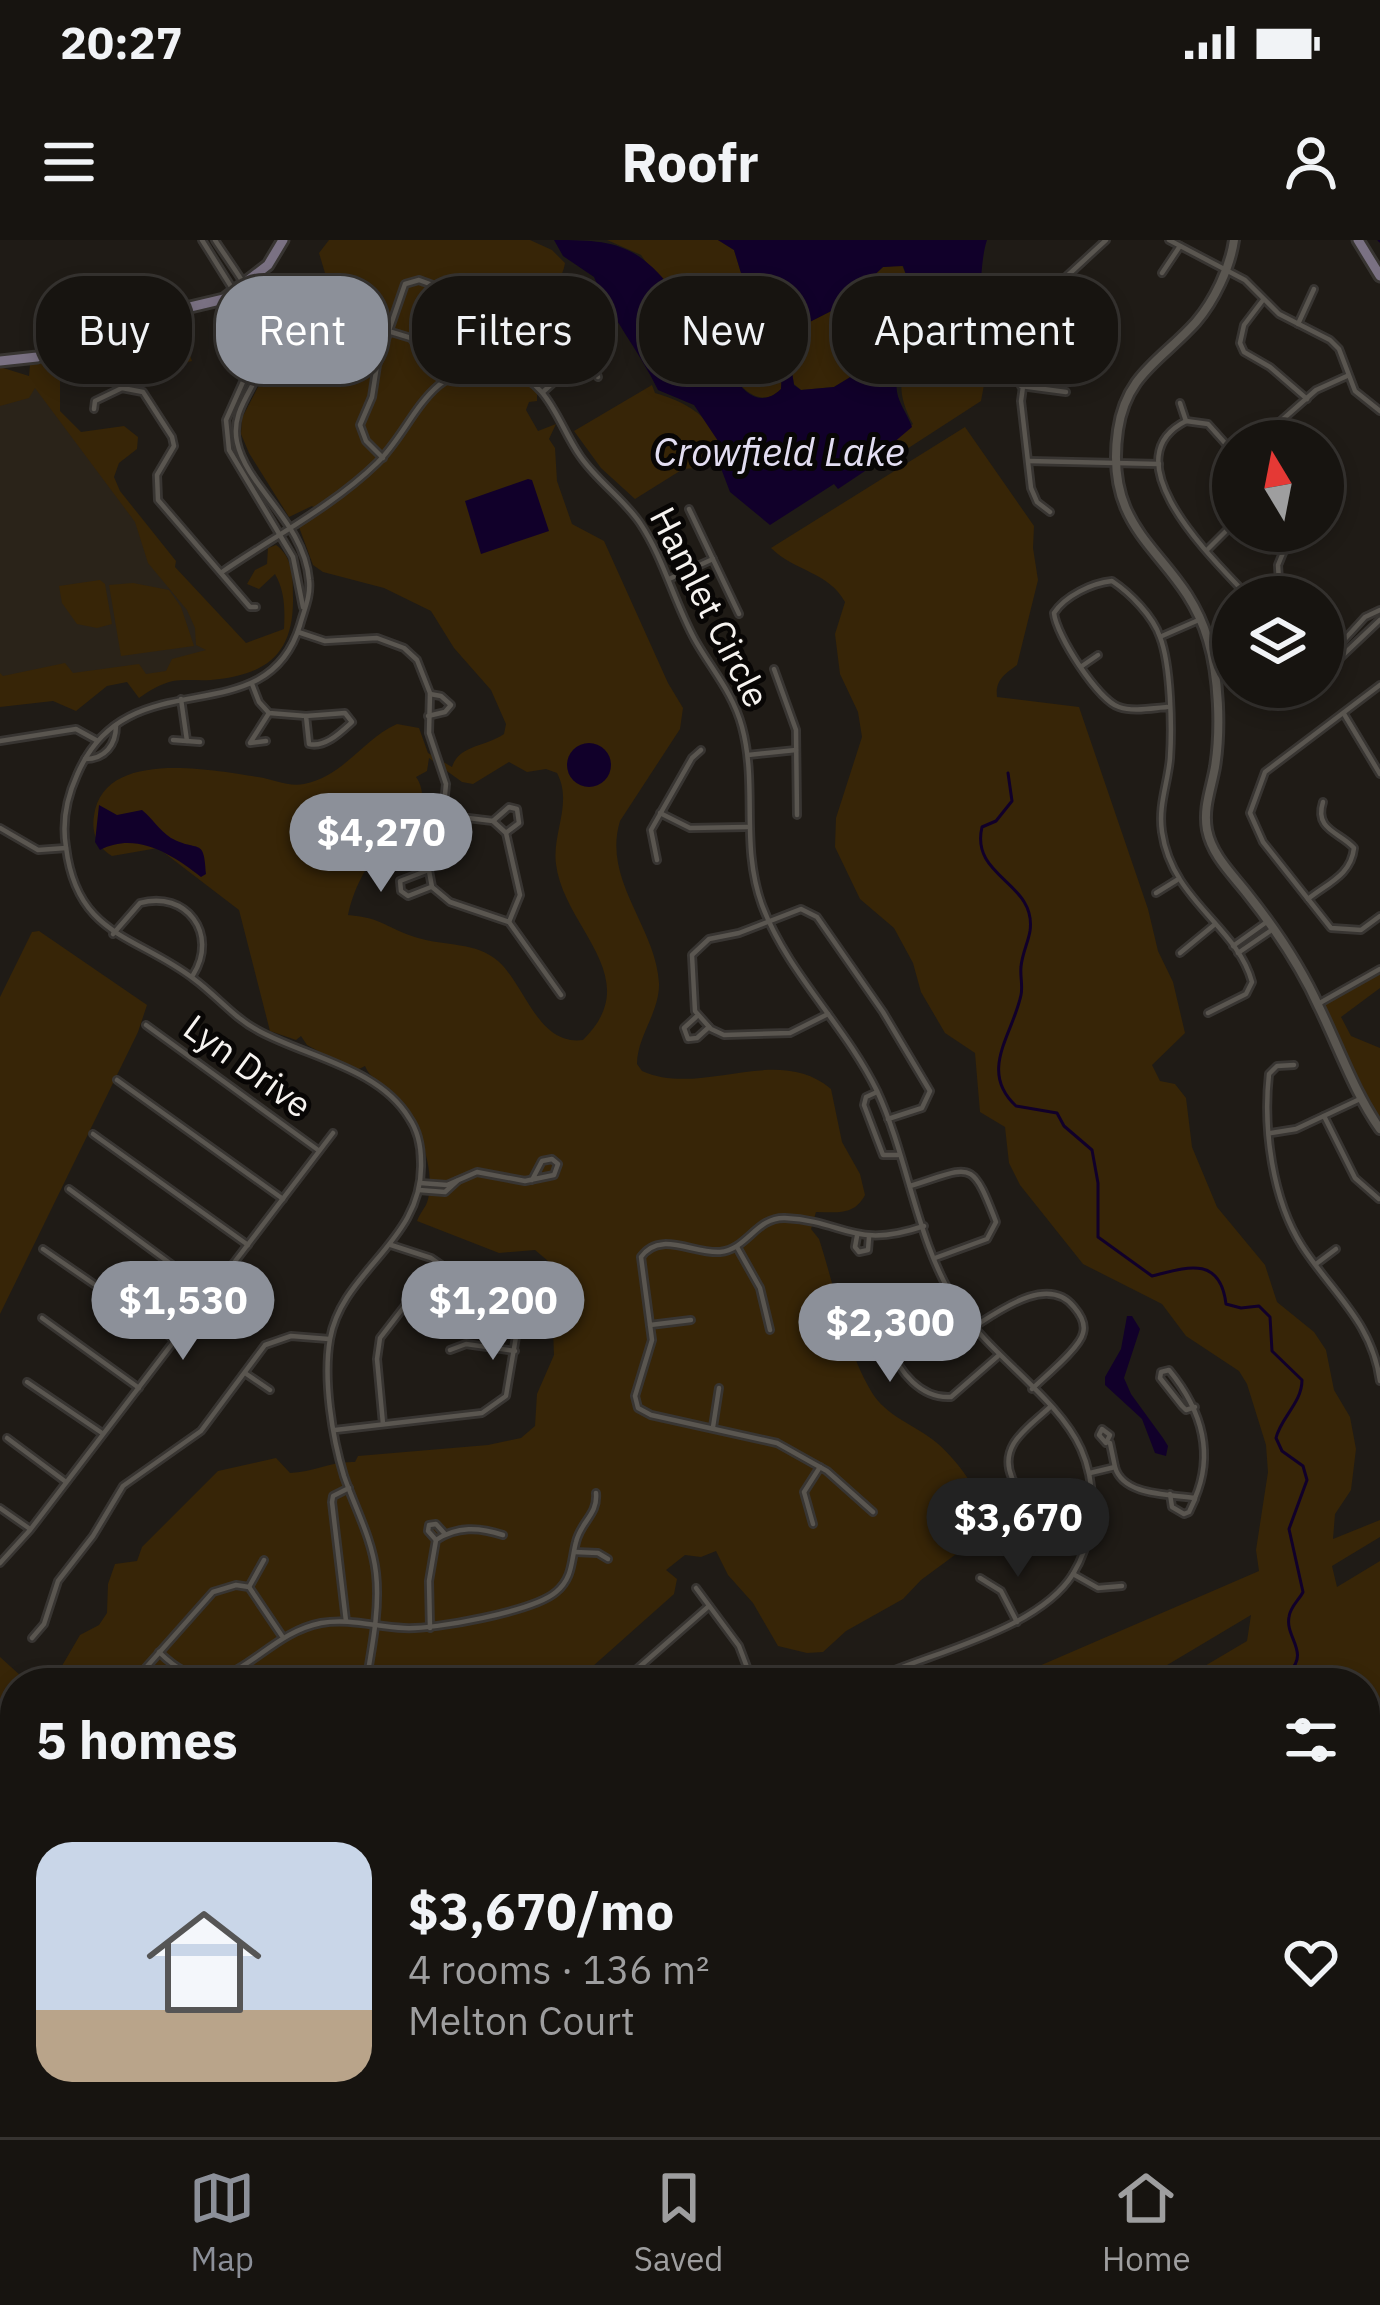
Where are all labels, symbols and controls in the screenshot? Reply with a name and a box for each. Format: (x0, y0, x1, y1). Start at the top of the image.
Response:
text: 20:27 (60, 13, 183, 71)
text: Roofr (621, 127, 759, 197)
icon: menu (36, 129, 102, 195)
icon: person (1278, 129, 1344, 195)
chip: Buy (36, 276, 192, 384)
chip: Rent (216, 276, 388, 384)
chip: Filters (412, 276, 615, 384)
chip: New (639, 276, 808, 384)
chip: Apartment (832, 276, 1118, 384)
north arrow (1212, 420, 1344, 552)
map controls (1212, 420, 1344, 708)
water label: Crowfield Lake (653, 426, 905, 477)
street label: Hamlet Circle (640, 499, 781, 715)
button: layers (1212, 576, 1344, 708)
pin: $4,270 (283, 793, 479, 895)
text: $4,270 (316, 806, 446, 857)
street label: Lyn Drive (175, 1003, 322, 1128)
pin: $1,530 (85, 1261, 281, 1363)
pin: $1,200 (395, 1261, 591, 1363)
text: $1,530 (118, 1274, 248, 1325)
text: $1,200 (428, 1274, 558, 1325)
pin: $2,300 (792, 1283, 988, 1385)
text: $2,300 (825, 1296, 955, 1347)
pin: $3,670 (920, 1478, 1116, 1580)
text: $3,670 (953, 1491, 1083, 1542)
text: 5 homes (36, 1707, 238, 1773)
icon: filters (1278, 1707, 1344, 1773)
text: $3,670/mo (408, 1878, 674, 1944)
icon: home (132, 1890, 276, 2034)
icon: heart (1278, 1929, 1344, 1995)
text: 4 rooms · 136 m² (408, 1944, 710, 1995)
text: Melton Court (408, 1995, 635, 2046)
tab: Map (189, 2165, 255, 2280)
tab: Saved (634, 2165, 723, 2280)
tab: Home (1102, 2165, 1191, 2280)

